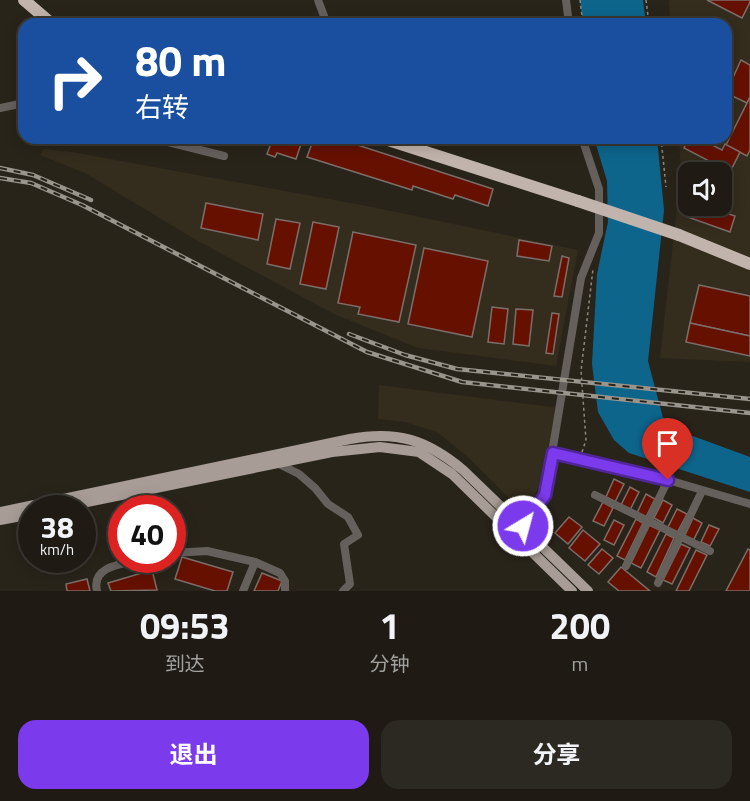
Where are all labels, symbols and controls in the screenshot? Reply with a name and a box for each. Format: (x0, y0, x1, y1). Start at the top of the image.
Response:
text: 80 m (135, 28, 227, 92)
icon: right (36, 42, 114, 120)
text: 右转 (135, 86, 189, 127)
map controls (678, 162, 732, 216)
button: sound (678, 162, 732, 216)
pin (642, 418, 693, 480)
icon: arrive (651, 427, 684, 460)
position arrow (491, 494, 555, 558)
speed limit sign: 40 (108, 495, 186, 573)
text: 38 (40, 504, 74, 550)
text: km/h (40, 538, 74, 561)
text: 09:53 (140, 598, 230, 653)
text: 1 (380, 598, 400, 653)
text: 200 (550, 598, 610, 653)
text: 到达 (165, 648, 205, 679)
text: 分钟 (370, 648, 410, 679)
text: m (571, 648, 588, 679)
button: 退出 (18, 720, 369, 789)
button: 分享 (381, 720, 732, 789)

